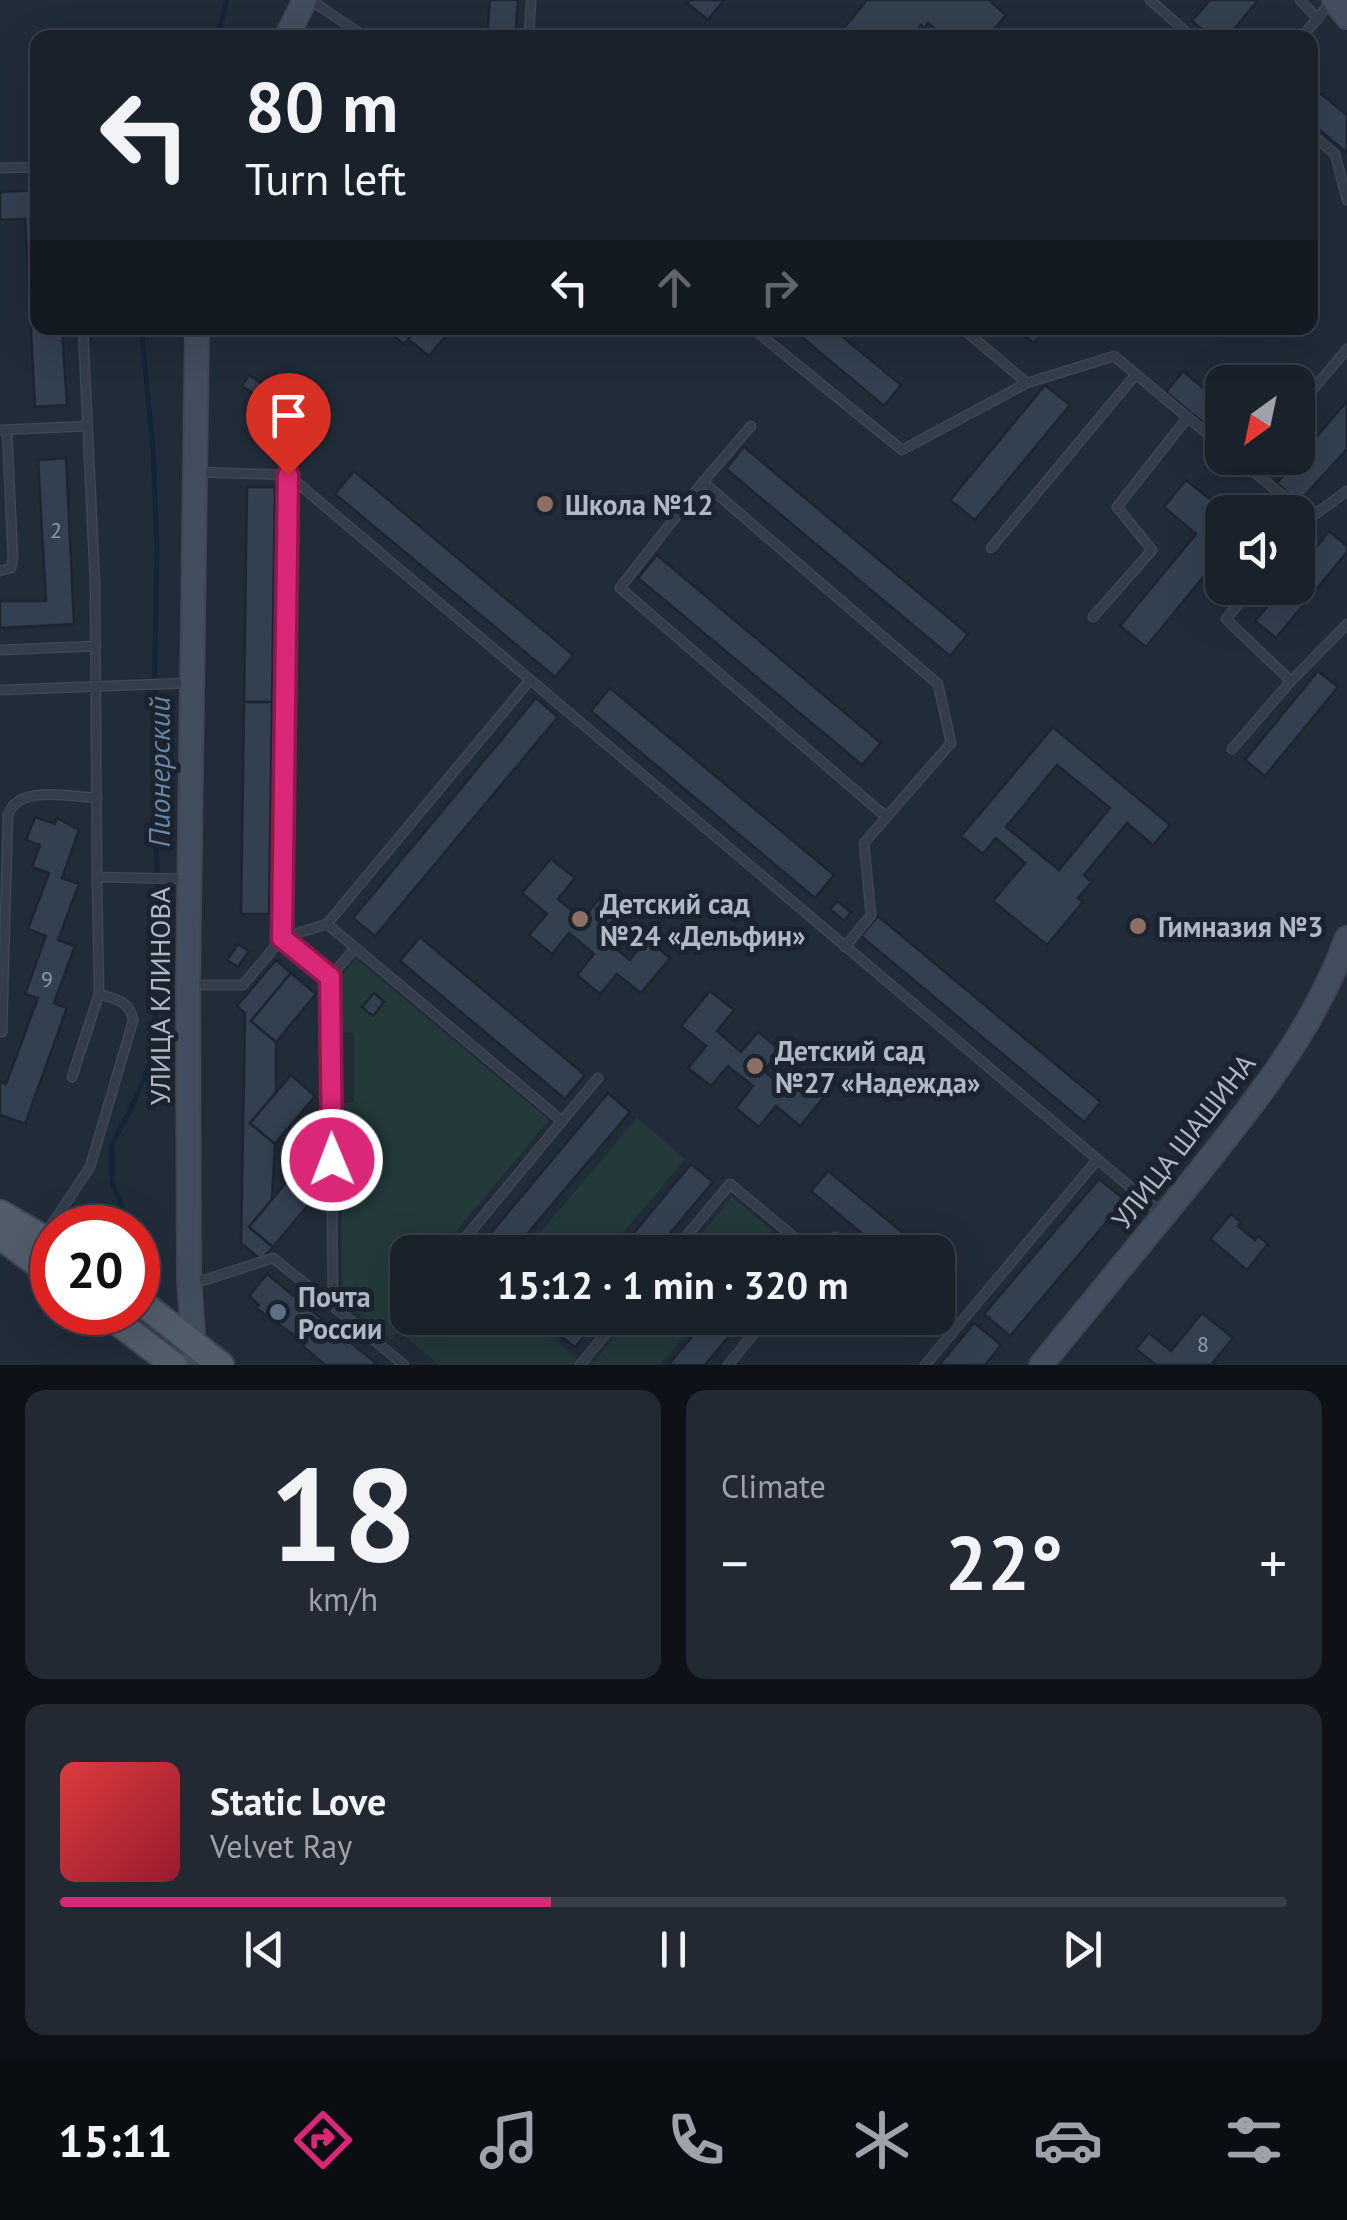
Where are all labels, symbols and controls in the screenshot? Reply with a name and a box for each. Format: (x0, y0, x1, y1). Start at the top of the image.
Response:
text: 80 m (245, 61, 398, 151)
icon: left (80, 70, 210, 200)
text: Turn left (245, 149, 406, 207)
icon: left (542, 260, 597, 315)
icon: ahead (647, 260, 702, 315)
icon: right (752, 260, 807, 315)
north arrow (1205, 365, 1315, 475)
map controls (1205, 365, 1315, 605)
pin (246, 373, 331, 476)
icon: arrive (261, 388, 316, 443)
place label: Школа №12 (565, 486, 713, 523)
marker: Школа №12 (534, 493, 556, 515)
button: sound (1205, 495, 1315, 605)
house number: 2 (50, 516, 62, 544)
water label: Пионерский (139, 696, 178, 848)
place label: Детский сад №24 «Дельфин» (600, 885, 806, 954)
street label: УЛИЦА КЛИНОВА (141, 886, 178, 1105)
marker: Детский сад №24 «Дельфин» (569, 908, 591, 930)
place label: Гимназия №3 (1158, 908, 1323, 945)
marker: Гимназия №3 (1127, 915, 1149, 937)
house number: 9 (41, 965, 53, 993)
place label: Детский сад №27 «Надежда» (775, 1032, 981, 1101)
street label: УЛИЦА ШАШИНА (1103, 1045, 1263, 1236)
marker: Детский сад №27 «Надежда» (744, 1055, 766, 1077)
position arrow (280, 1108, 384, 1212)
speed limit sign: 20 (30, 1205, 160, 1335)
text: 15:12 · 1 min · 320 m (497, 1260, 848, 1309)
place label: Почта России (298, 1278, 382, 1347)
marker: Почта России (267, 1301, 289, 1323)
house number: 8 (1197, 1330, 1209, 1358)
text: 18 (269, 1429, 417, 1597)
text: Climate (721, 1465, 826, 1507)
text: 22° (945, 1514, 1063, 1611)
text: − (721, 1527, 749, 1598)
text: + (1259, 1527, 1287, 1598)
text: km/h (308, 1578, 378, 1620)
text: Static Love (210, 1776, 386, 1825)
text: Velvet Ray (210, 1825, 352, 1867)
icon: previous (237, 1922, 292, 1977)
icon: pause (646, 1922, 701, 1977)
icon: next (1055, 1922, 1110, 1977)
icon: directions (288, 2105, 358, 2175)
icon: music (474, 2105, 544, 2175)
icon: phone (661, 2105, 731, 2175)
icon: climate (847, 2105, 917, 2175)
icon: car (1033, 2105, 1103, 2175)
icon: filters (1219, 2105, 1289, 2175)
text: 15:11 (58, 2111, 172, 2169)

